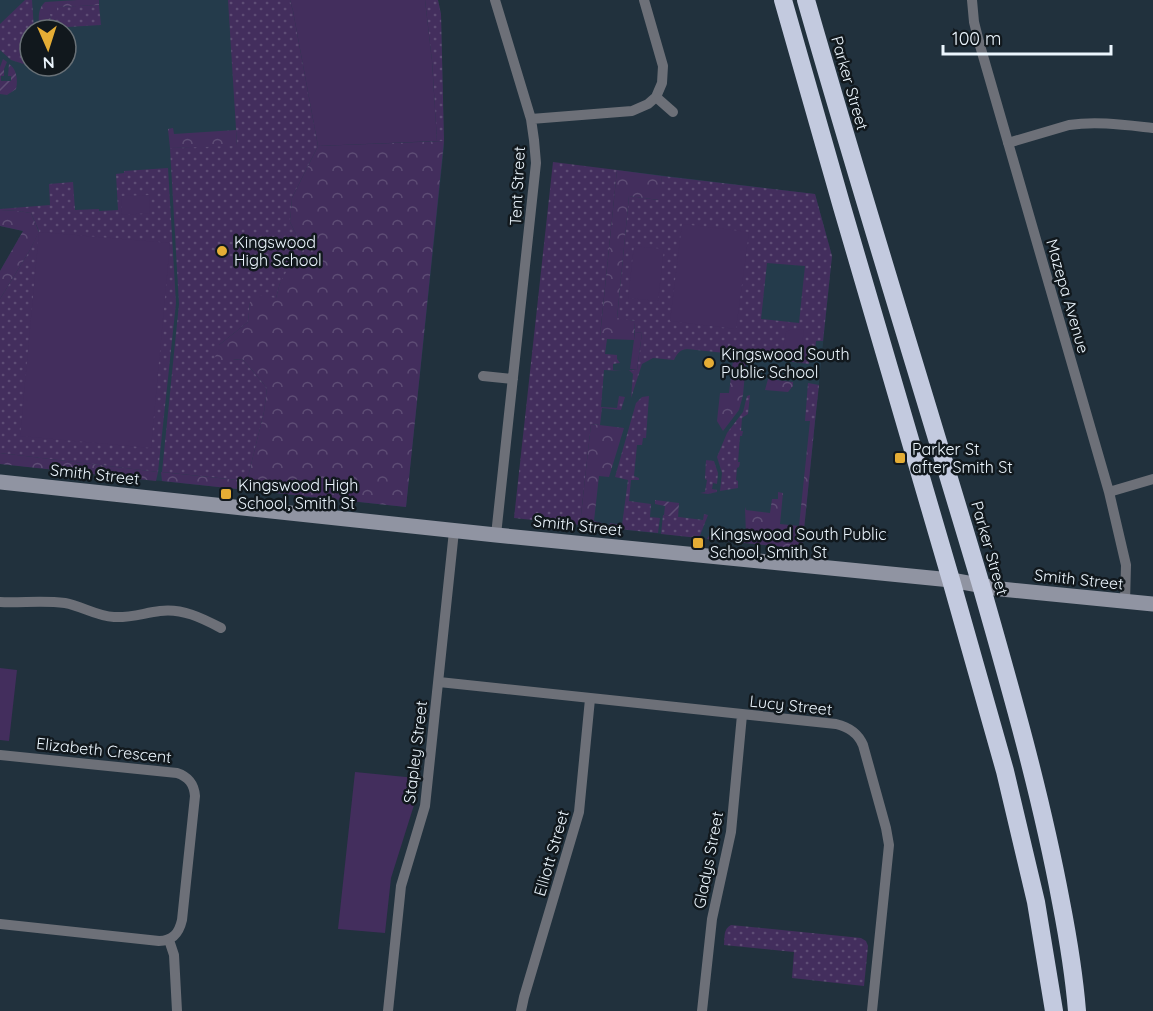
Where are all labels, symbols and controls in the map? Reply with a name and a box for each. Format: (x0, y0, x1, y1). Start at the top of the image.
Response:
north arrow (18, 18, 78, 78)
scale bar (943, 18, 1111, 56)
text: 100 m (952, 27, 1001, 50)
street label: Parker Street (827, 34, 873, 132)
text: N (42, 53, 55, 73)
street label: Tent Street (505, 146, 529, 226)
place label: Kingswood High School (234, 232, 322, 270)
street label: Mazepa Avenue (1042, 237, 1094, 355)
marker: Kingswood High School (215, 244, 229, 258)
place label: Kingswood South Public School (721, 344, 850, 382)
marker: Kingswood South Public School (702, 356, 716, 370)
place label: Parker St after Smith St (912, 439, 1013, 477)
marker: Parker St after Smith St (893, 451, 907, 465)
street label: Smith Street (49, 459, 141, 489)
place label: Kingswood High School, Smith St (238, 475, 358, 513)
marker: Kingswood High School, Smith St (219, 487, 233, 501)
street label: Parker Street (967, 499, 1013, 597)
street label: Smith Street (532, 510, 624, 540)
place label: Kingswood South Public School, Smith St (710, 524, 887, 562)
marker: Kingswood South Public School, Smith St (691, 536, 705, 550)
street label: Smith Street (1033, 564, 1125, 594)
street label: Lucy Street (749, 691, 833, 719)
street label: Stapley Street (399, 699, 431, 805)
street label: Elizabeth Crescent (35, 733, 173, 767)
street label: Elliott Street (529, 808, 573, 898)
street label: Gladys Street (689, 810, 727, 910)

